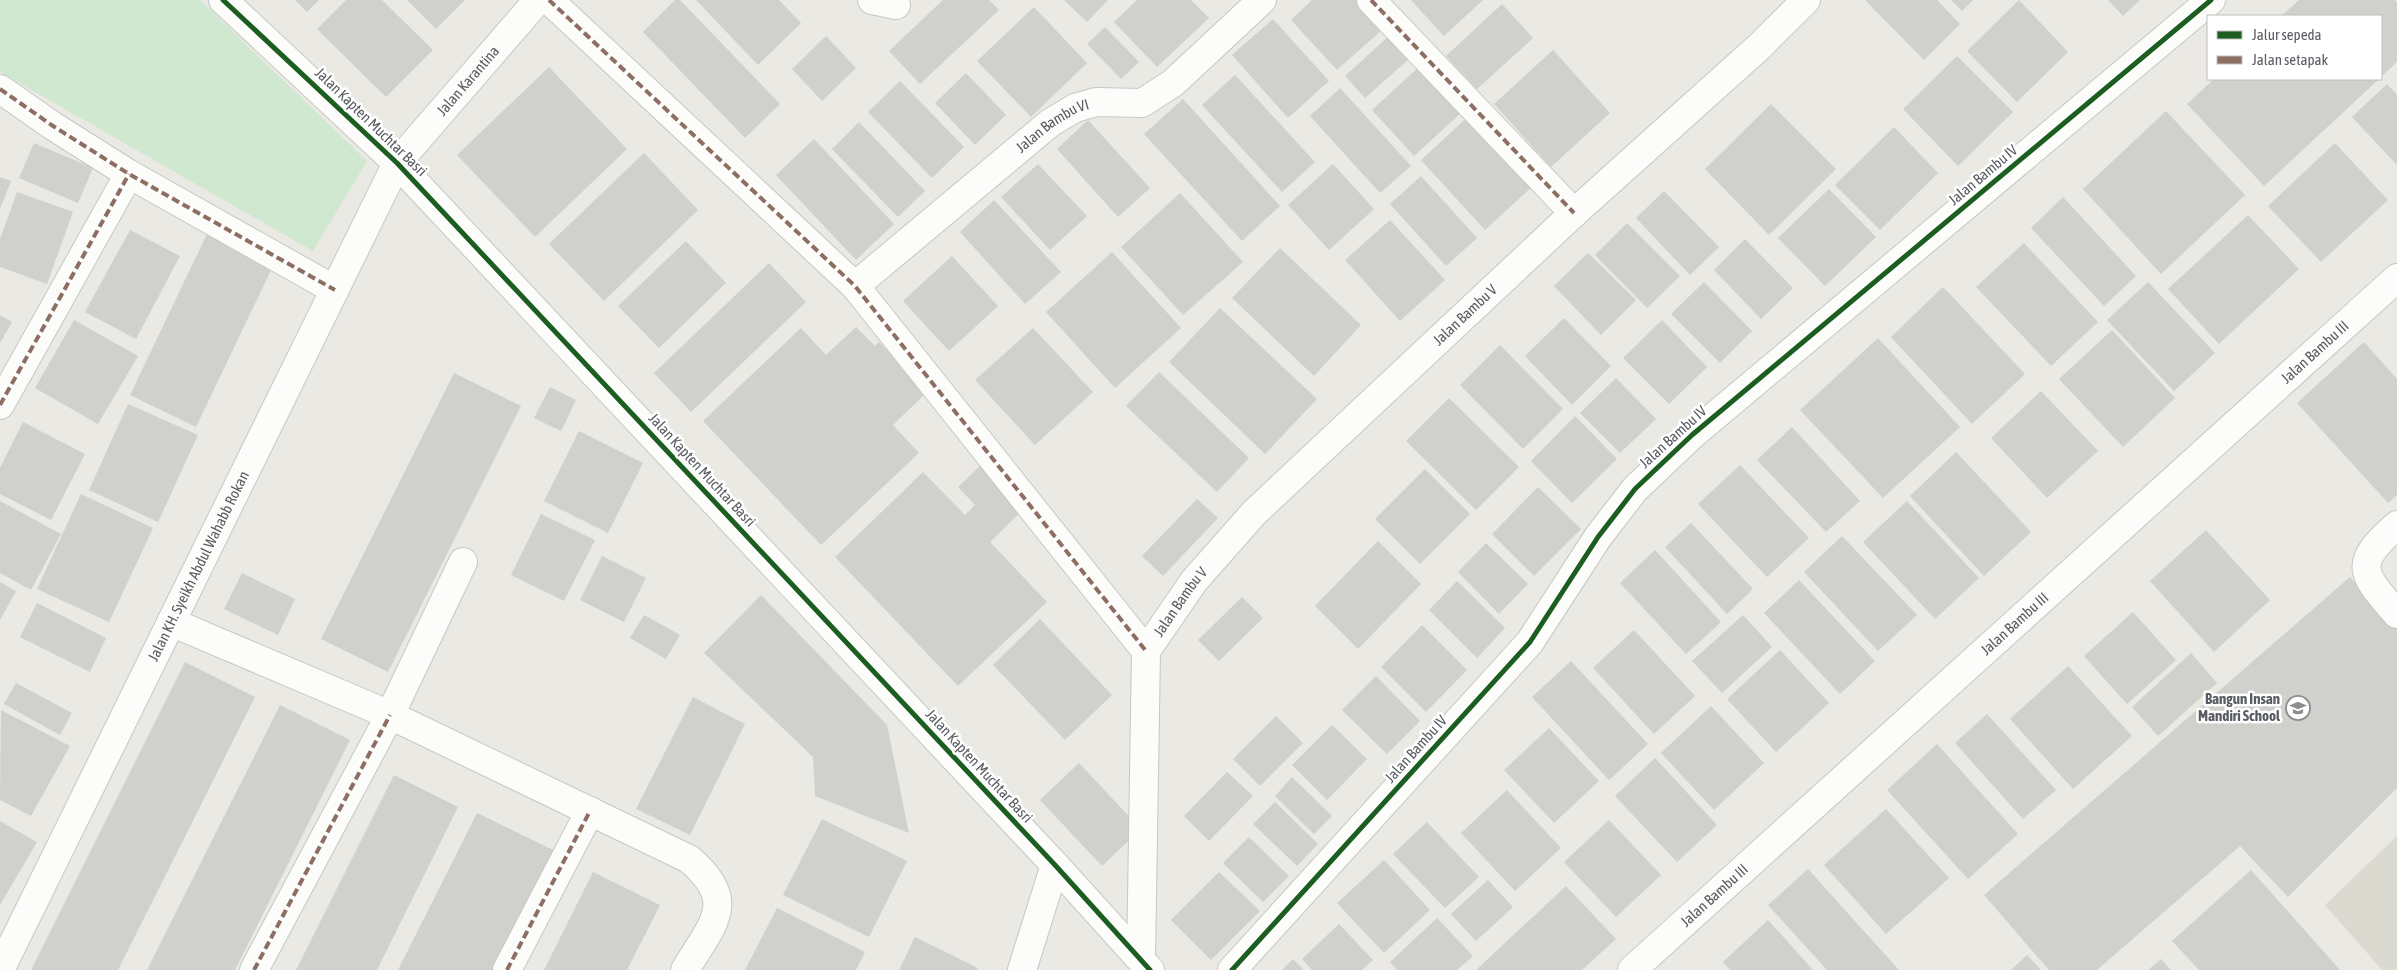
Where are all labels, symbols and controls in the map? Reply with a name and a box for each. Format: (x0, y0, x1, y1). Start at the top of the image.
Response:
legend (2207, 15, 2382, 80)
text: Jalur sepeda (2252, 26, 2322, 43)
street label: Jalan Karantina (433, 42, 502, 119)
text: Jalan setapak (2252, 51, 2329, 68)
street label: Jalan Kapten Muchtar Basri (312, 64, 431, 179)
street label: Jalan Bambu VI (1012, 95, 1091, 156)
street label: Jalan Bambu IV (1945, 141, 2021, 208)
street label: Jalan Bambu V (1430, 280, 1501, 349)
street label: Jalan Bambu III (2277, 317, 2352, 387)
street label: Jalan Bambu IV (1636, 402, 1710, 471)
street label: Jalan Kapten Muchtar Basri (645, 410, 759, 530)
street label: Jalan KH. Syeikh Abdul Wahabb Rokan (144, 468, 252, 664)
street label: Jalan Bambu V (1150, 563, 1211, 639)
street label: Jalan Bambu III (1977, 589, 2052, 658)
place label: Bangun Insan Mandiri School (2198, 690, 2281, 724)
school or university icon: Bangun Insan Mandiri School (2285, 695, 2311, 721)
street label: Jalan Kapten Muchtar Basri (922, 706, 1036, 826)
street label: Jalan Bambu IV (1381, 711, 1451, 786)
street label: Jalan Bambu III (1677, 860, 1751, 930)

